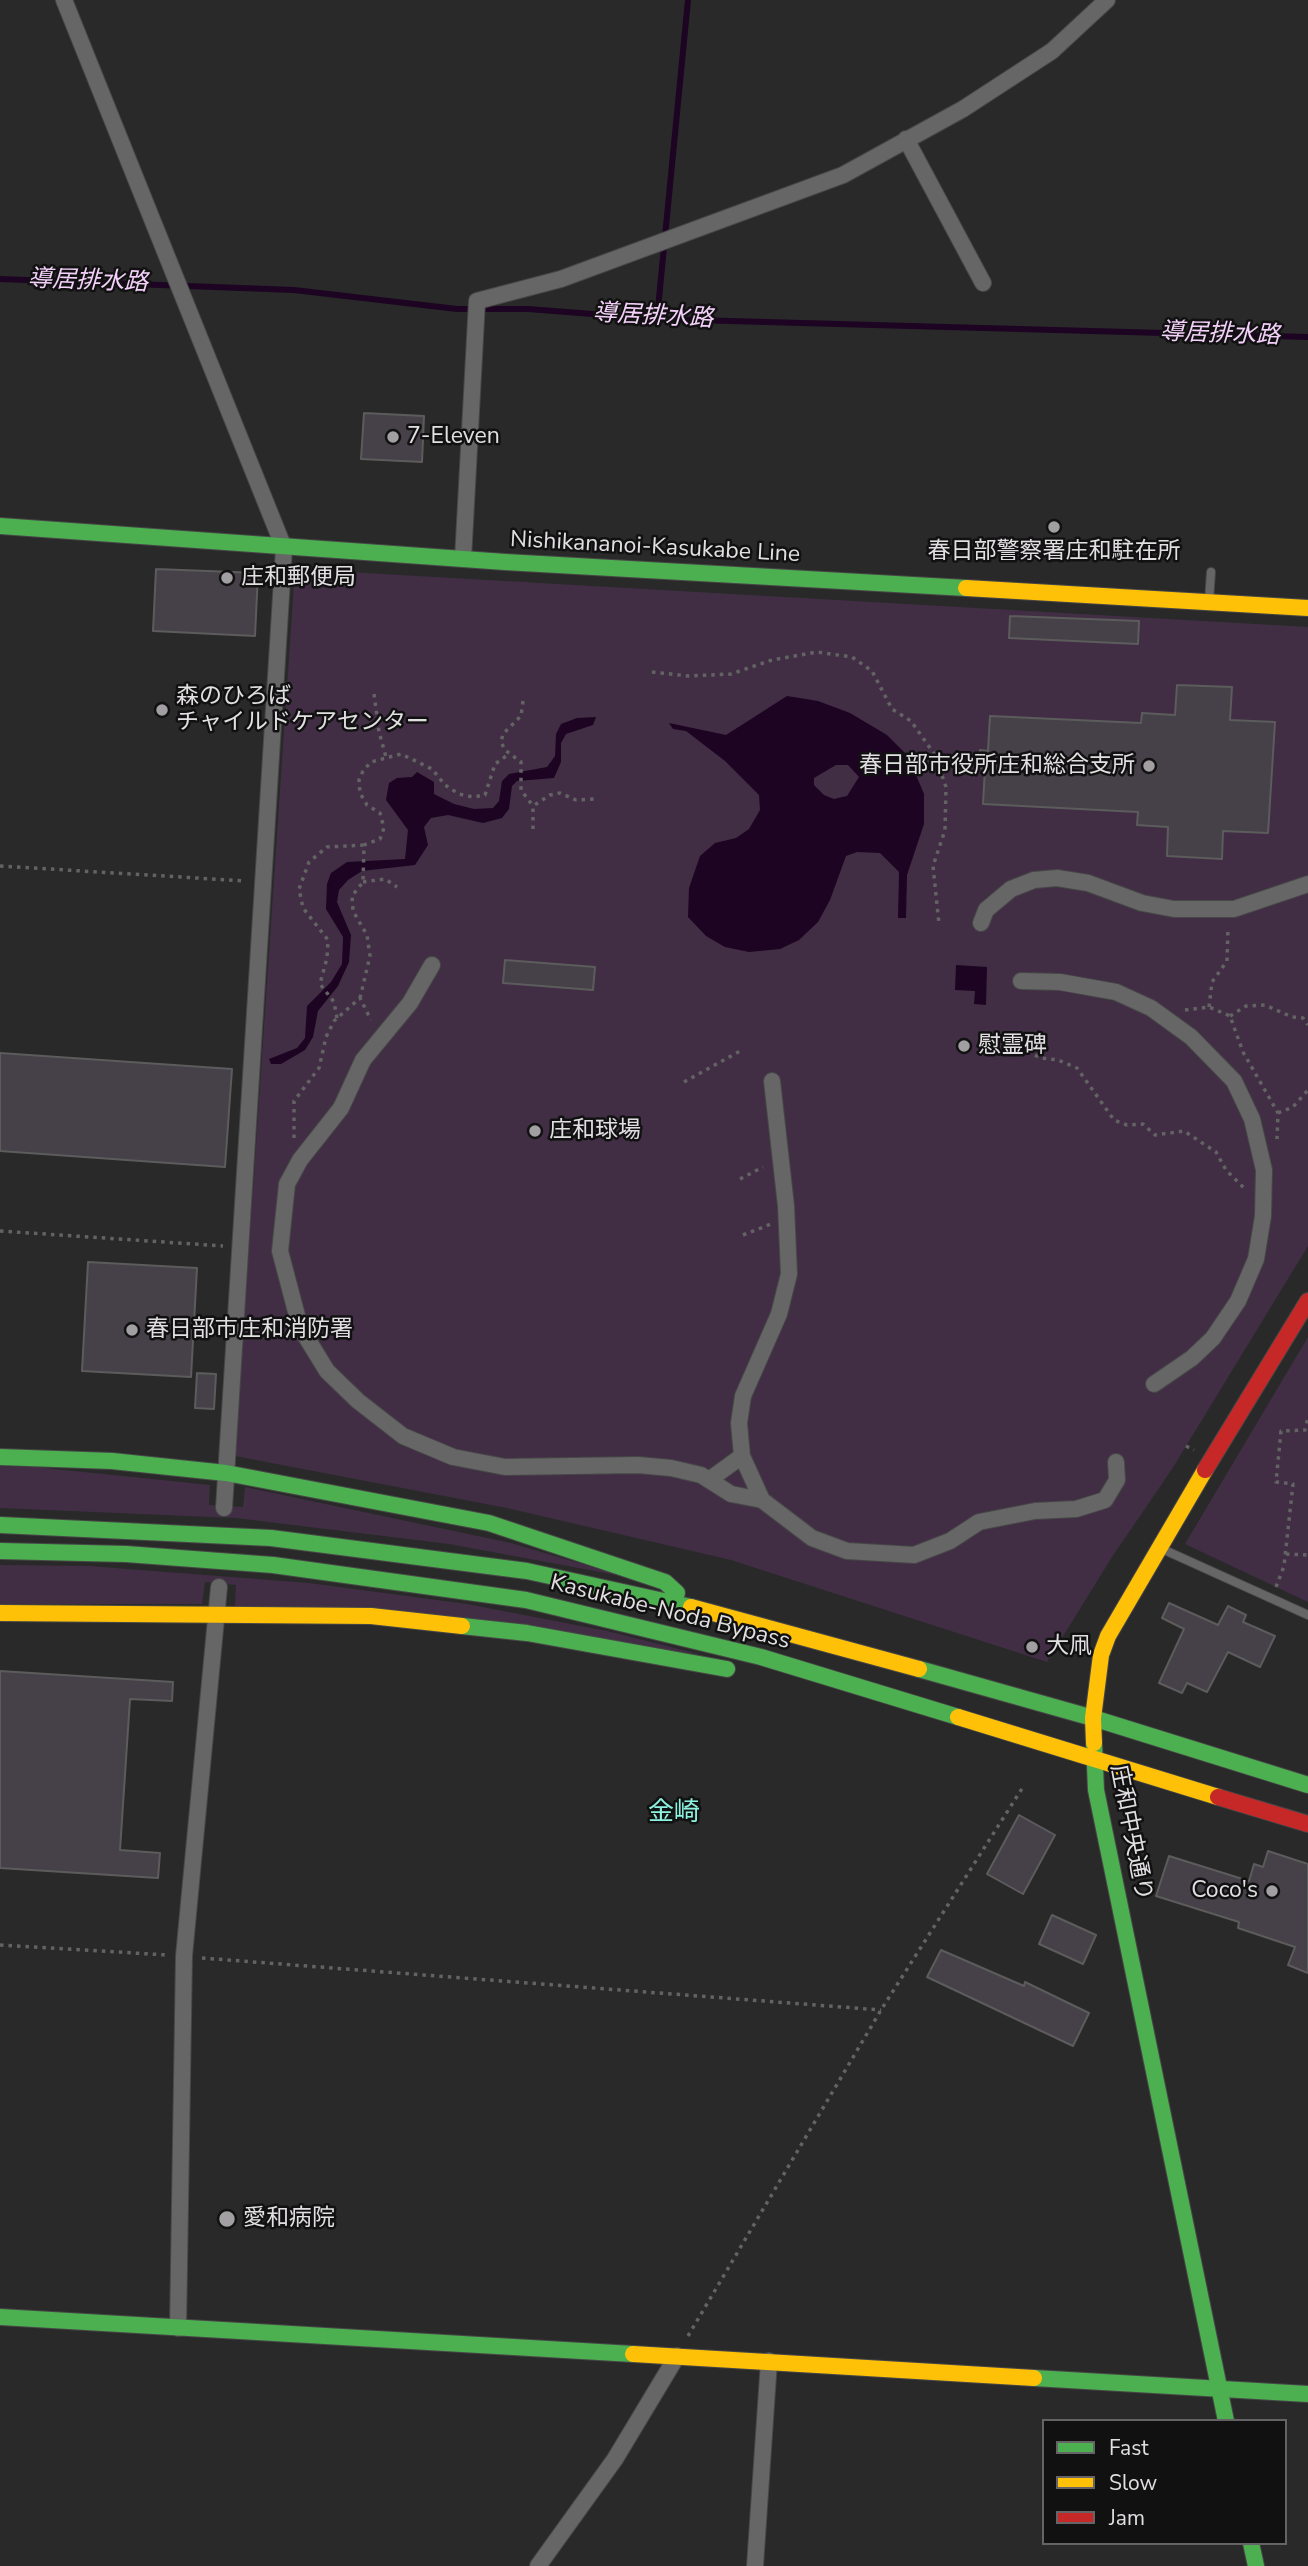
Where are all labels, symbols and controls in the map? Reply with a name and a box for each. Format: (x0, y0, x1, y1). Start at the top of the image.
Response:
water label: 導居排水路 (28, 266, 148, 298)
water label: 導居排水路 (592, 299, 714, 335)
water label: 導居排水路 (1160, 319, 1280, 351)
place label: 7-Eleven (407, 423, 500, 451)
marker: 7-Eleven (385, 429, 401, 445)
marker: 春日部警察署庄和駐在所 (1046, 519, 1062, 535)
street label: Nishikananoi-Kasukabe Line (509, 527, 801, 569)
place label: 春日部警察署庄和駐在所 (928, 538, 1180, 566)
place label: 庄和郵便局 (241, 564, 356, 592)
marker: 庄和郵便局 (219, 570, 235, 586)
place label: 森のひろば チャイルドケアセンター (176, 683, 429, 737)
marker: 森のひろば チャイルドケアセンター (154, 702, 170, 718)
place label: 春日部市役所庄和総合支所 (859, 752, 1135, 780)
marker: 春日部市役所庄和総合支所 (1141, 758, 1157, 774)
place label: 慰霊碑 (978, 1032, 1047, 1060)
marker: 慰霊碑 (956, 1038, 972, 1054)
place label: 庄和球場 (549, 1117, 641, 1145)
marker: 庄和球場 (527, 1123, 543, 1139)
place label: 春日部市庄和消防署 (146, 1316, 353, 1344)
marker: 春日部市庄和消防署 (124, 1322, 140, 1338)
street label: Kasukabe-Noda Bypass (547, 1570, 793, 1656)
place label: 大凧 (1046, 1633, 1092, 1661)
marker: 大凧 (1024, 1639, 1040, 1655)
street label: 庄和中央通り (1103, 1763, 1157, 1903)
district label: 金崎 (648, 1798, 700, 1830)
place label: Coco's (1191, 1877, 1258, 1905)
marker: Coco's (1264, 1883, 1280, 1899)
place label: 愛和病院 (243, 2205, 335, 2233)
marker: 愛和病院 (217, 2209, 237, 2229)
legend (1042, 2419, 1287, 2545)
text: Fast (1109, 2434, 1149, 2462)
text: Slow (1109, 2469, 1157, 2497)
text: Jam (1109, 2504, 1145, 2532)

